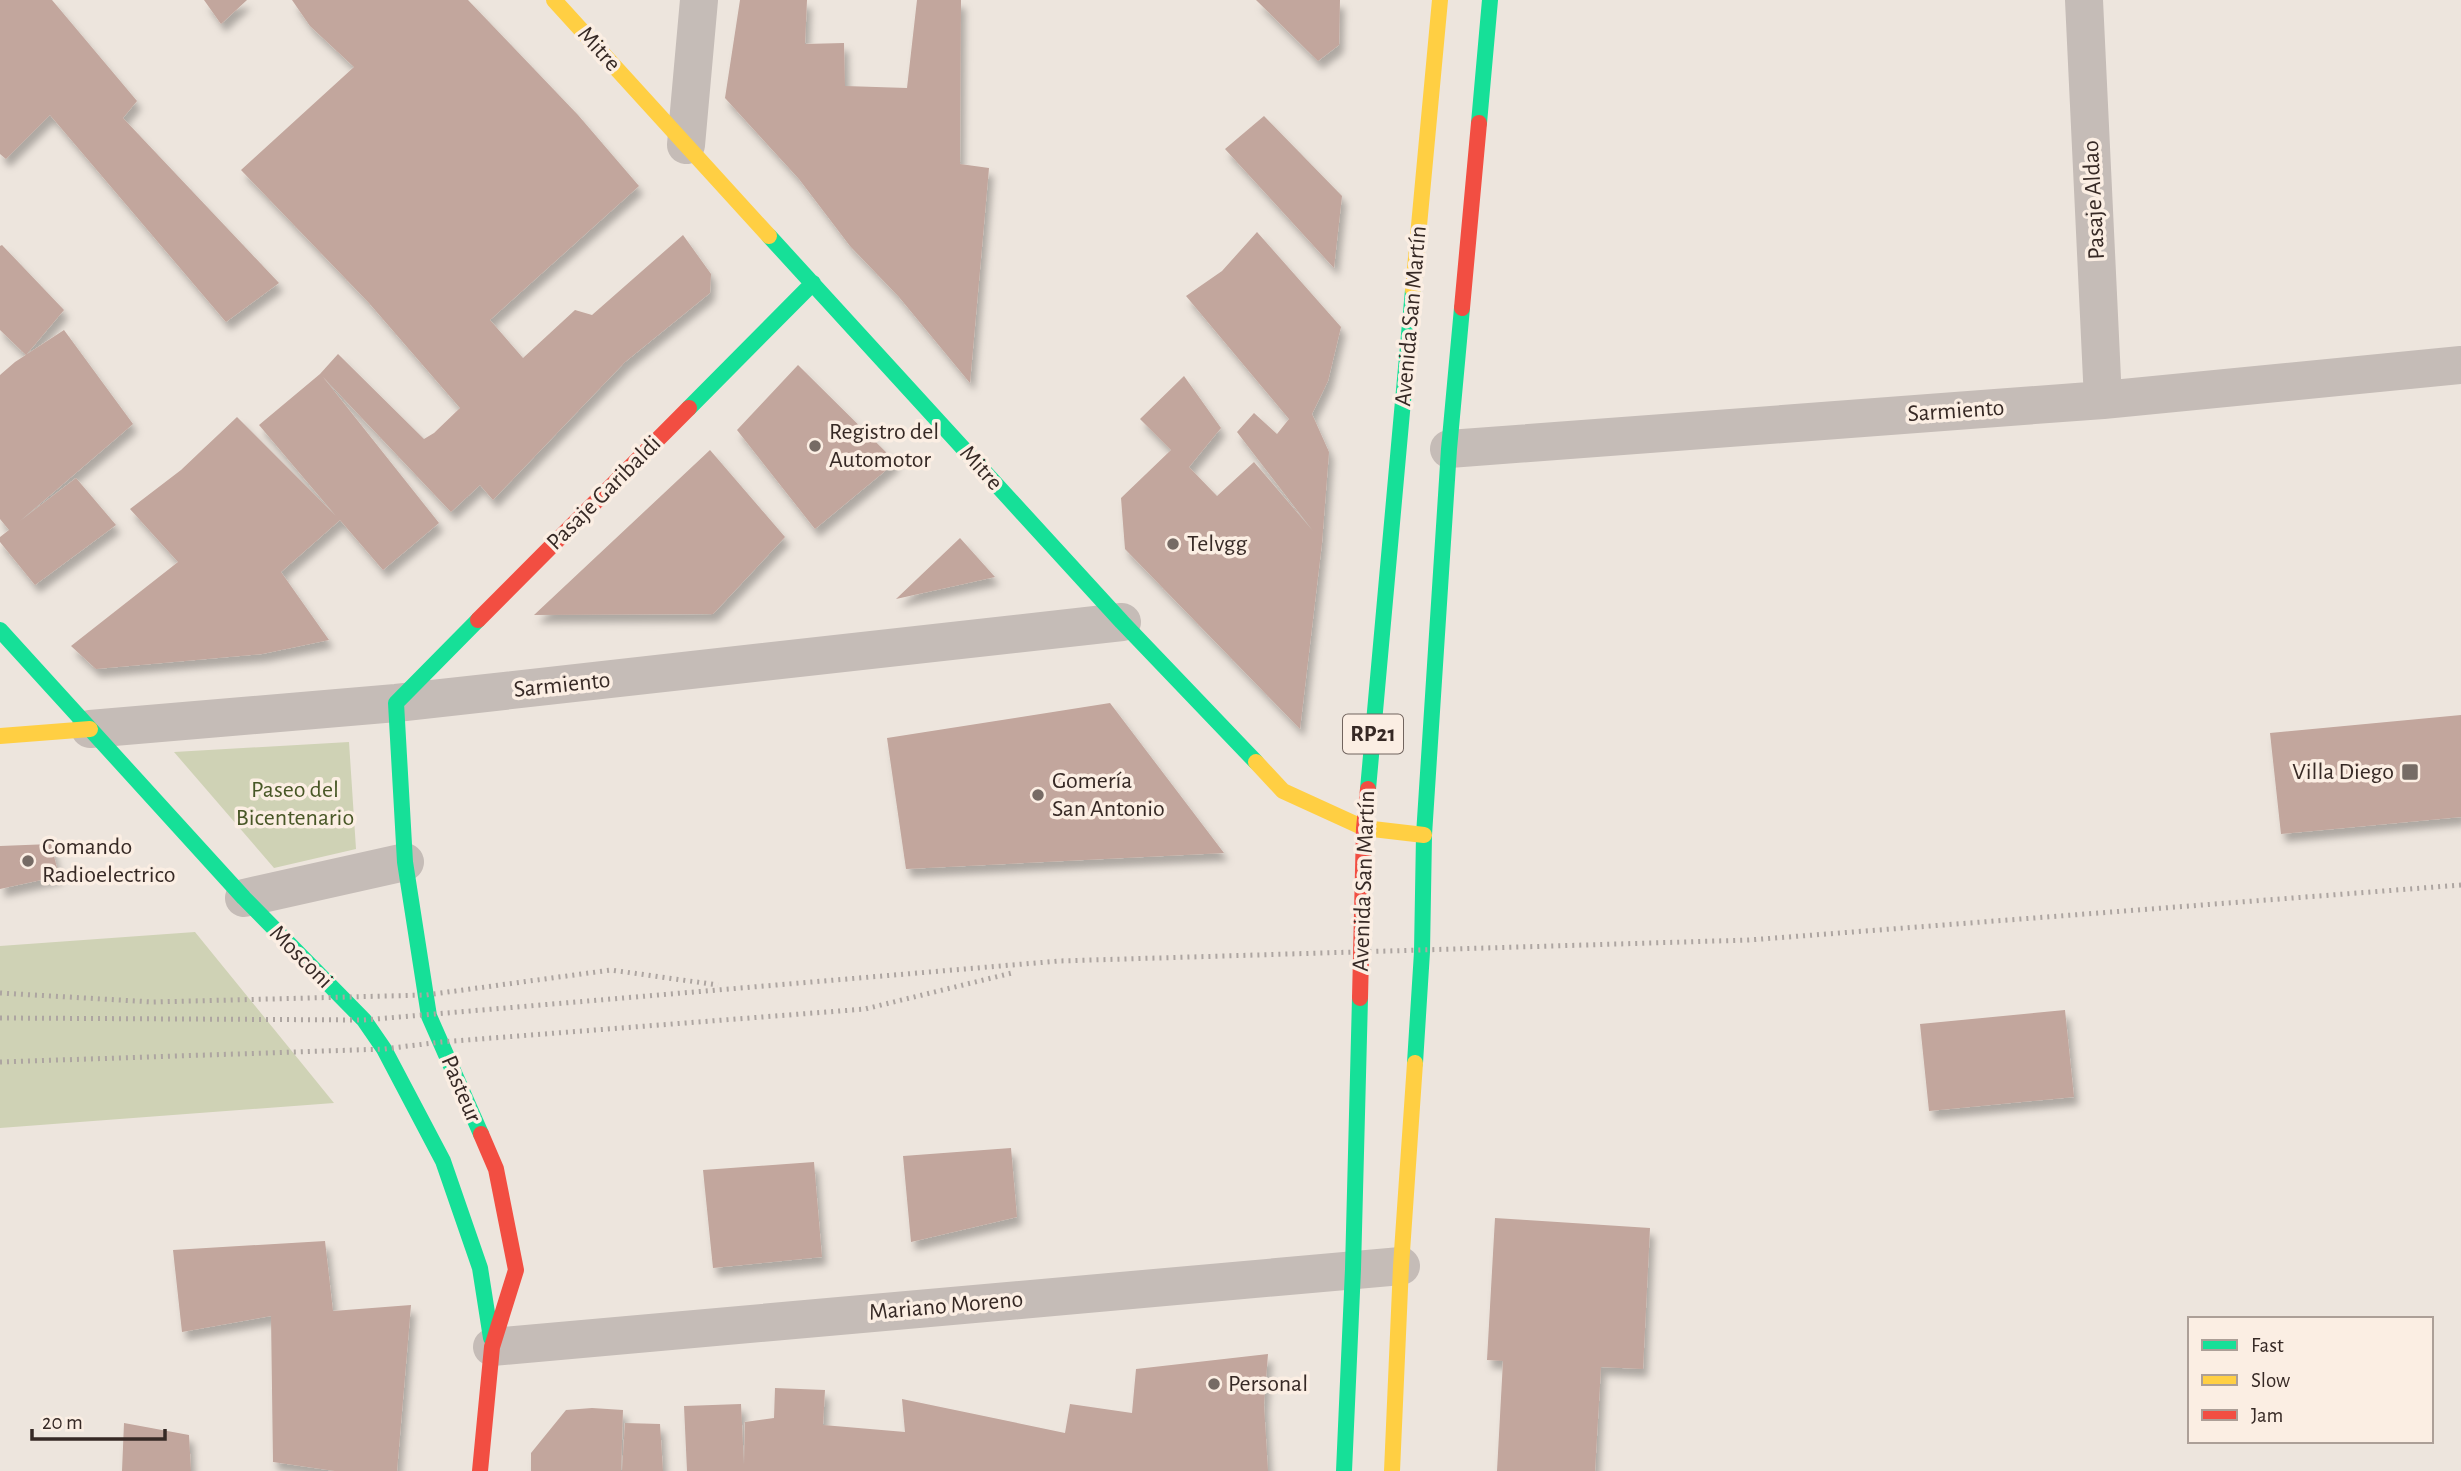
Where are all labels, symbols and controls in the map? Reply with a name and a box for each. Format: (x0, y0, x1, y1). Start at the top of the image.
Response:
street label: Mitre (573, 22, 625, 76)
street label: Pasaje Aldao (2079, 140, 2109, 260)
street label: Avenida San Martín (1391, 225, 1431, 407)
street label: Sarmiento (1907, 396, 2005, 426)
place label: Registro del Automotor (829, 420, 939, 472)
street label: Pasaje Garibaldi (542, 431, 666, 555)
marker: Registro del Automotor (807, 438, 823, 454)
street label: Mitre (955, 441, 1007, 495)
place label: Telvgg (1187, 532, 1247, 556)
marker: Telvgg (1165, 536, 1181, 552)
street label: Sarmiento (513, 668, 611, 702)
road number: RP21 (1343, 714, 1403, 754)
place label: Villa Diego (2292, 760, 2394, 784)
marker: Villa Diego (2400, 762, 2420, 782)
place label: Gomería San Antonio (1052, 769, 1165, 821)
park label: Paseo del Bicentenario (236, 778, 354, 830)
marker: Gomería San Antonio (1030, 787, 1046, 803)
street label: Avenida San Martín (1349, 790, 1379, 972)
place label: Comando Radioelectrico (42, 835, 175, 887)
marker: Comando Radioelectrico (20, 853, 36, 869)
street label: Mosconi (265, 921, 337, 993)
street label: Pasteur (436, 1052, 486, 1126)
street label: Mariano Moreno (868, 1287, 1024, 1325)
legend (2188, 1317, 2433, 1443)
text: Fast (2251, 1335, 2284, 1356)
text: Slow (2251, 1370, 2290, 1391)
place label: Personal (1228, 1372, 1308, 1396)
marker: Personal (1206, 1376, 1222, 1392)
scale bar (32, 1398, 164, 1442)
text: Jam (2251, 1405, 2283, 1426)
text: 20 m (42, 1412, 83, 1433)

